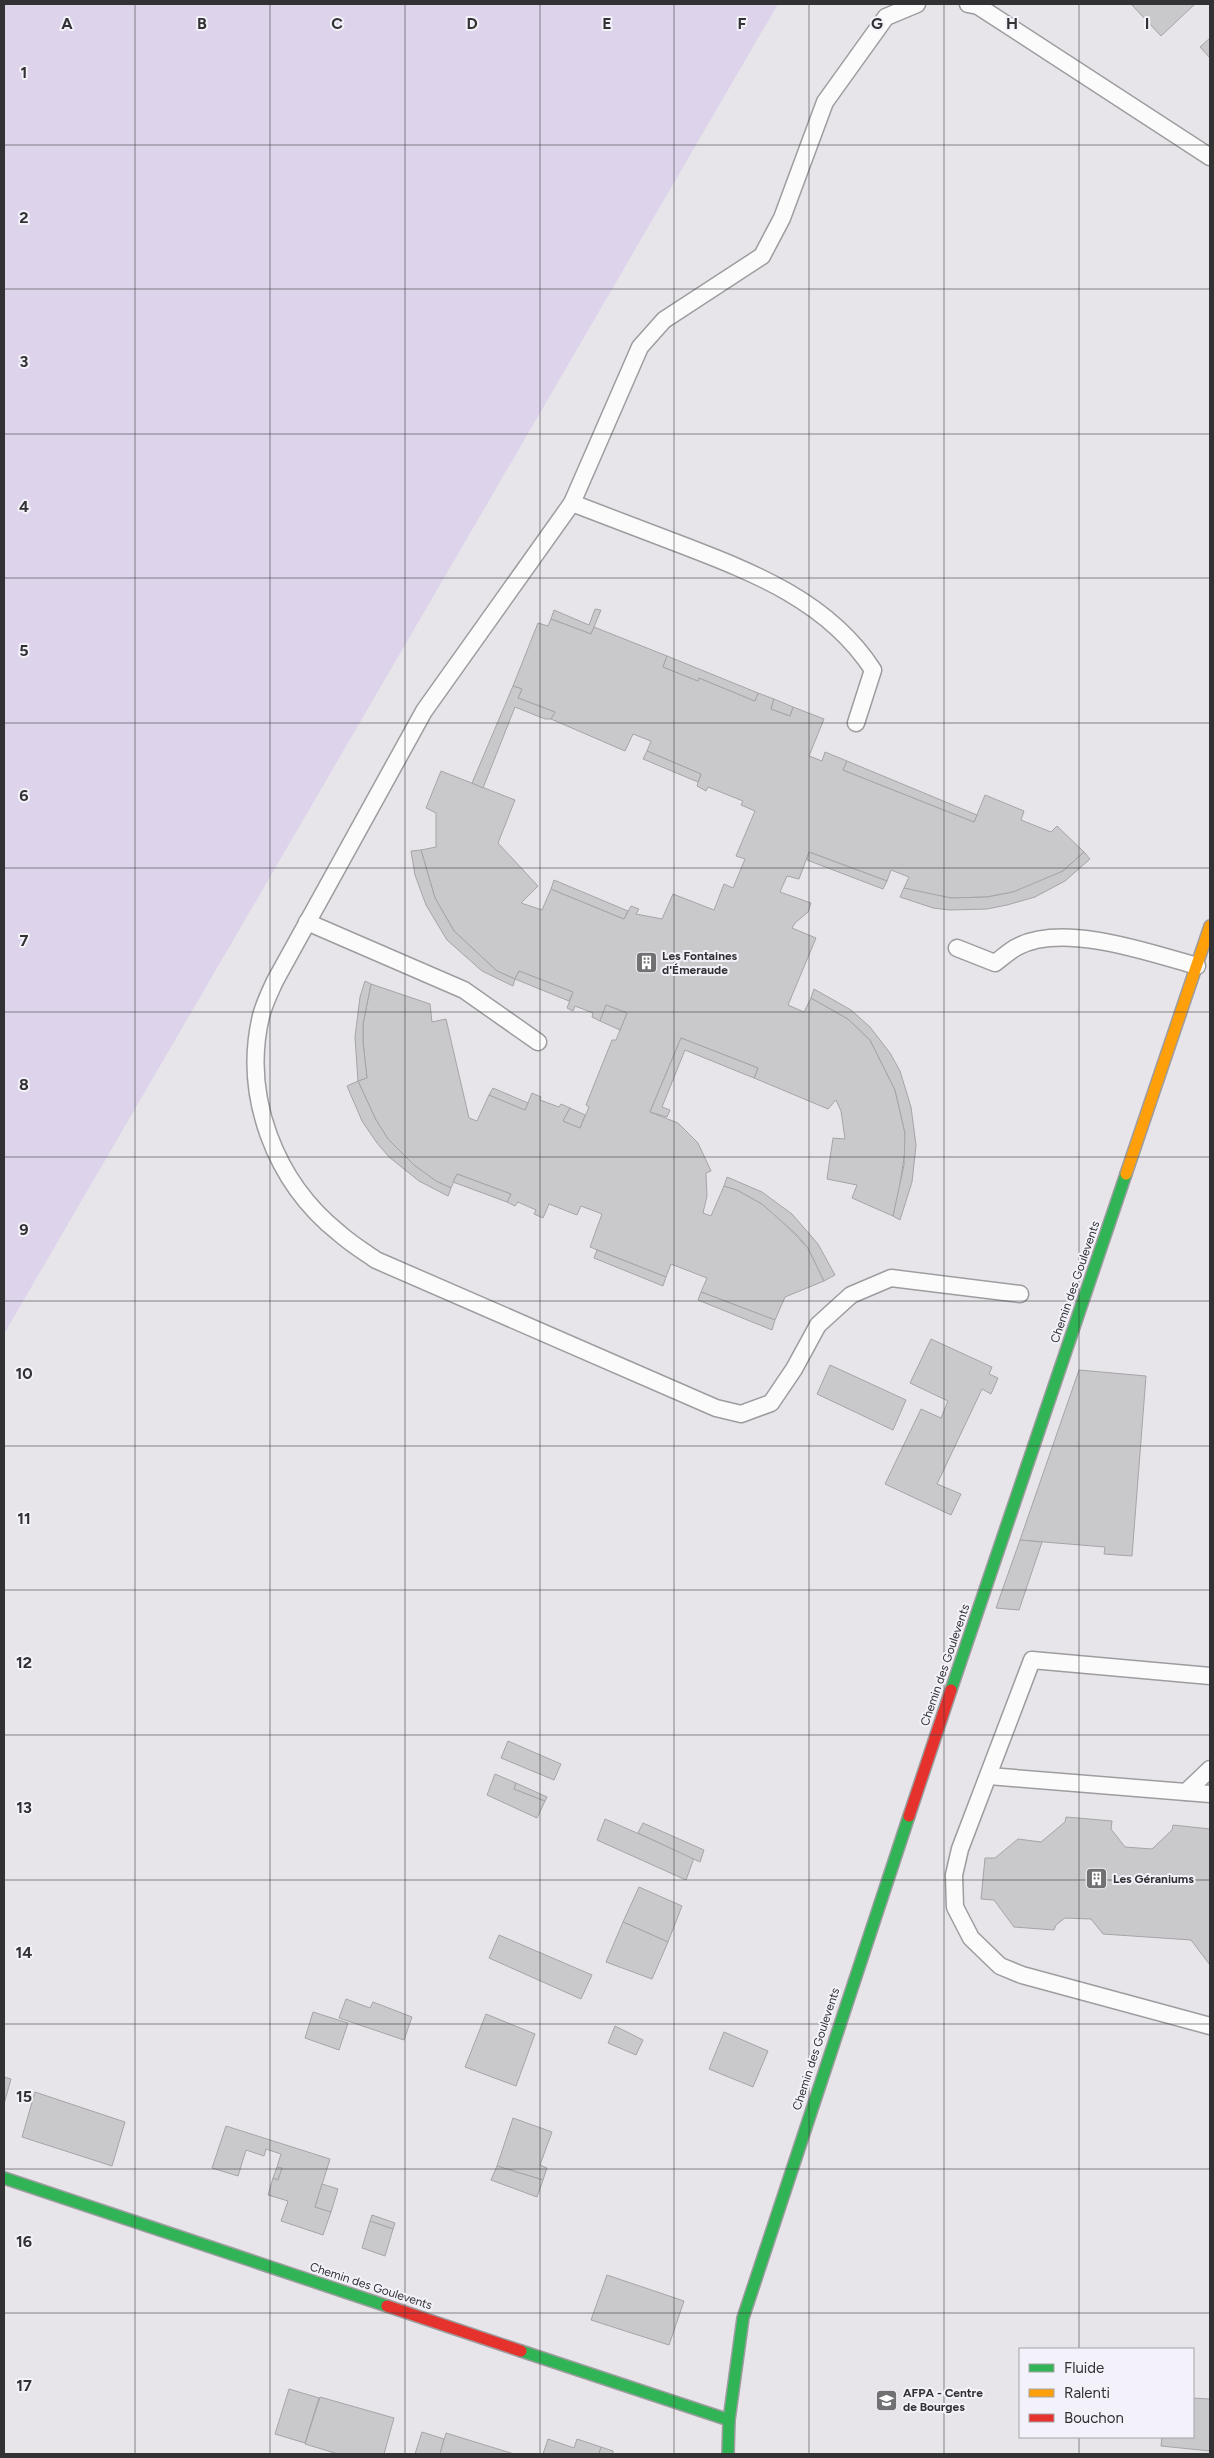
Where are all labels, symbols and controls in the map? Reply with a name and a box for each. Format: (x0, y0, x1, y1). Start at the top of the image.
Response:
text: A (61, 14, 73, 33)
text: B (197, 14, 207, 33)
text: C (331, 14, 343, 33)
text: D (466, 14, 478, 33)
text: E (602, 14, 612, 33)
text: F (738, 14, 747, 33)
text: G (871, 14, 883, 33)
text: H (1006, 14, 1018, 33)
text: I (1145, 14, 1149, 33)
text: 1 (21, 63, 27, 82)
text: 2 (19, 208, 29, 227)
text: 3 (20, 352, 29, 371)
text: 4 (19, 497, 29, 516)
text: 5 (19, 641, 29, 660)
text: 6 (19, 786, 29, 805)
text: 7 (20, 931, 29, 950)
place label: Les Fontaines d'Émeraude (662, 949, 738, 977)
building icon: Les Fontaines d'Émeraude (634, 951, 658, 975)
text: 8 (19, 1075, 29, 1094)
street label: Chemin des Goulevents (1048, 1219, 1103, 1345)
text: 9 (19, 1220, 29, 1239)
text: 10 (15, 1364, 33, 1383)
text: 11 (17, 1509, 31, 1528)
street label: Chemin des Goulevents (918, 1602, 973, 1728)
text: 12 (16, 1653, 32, 1672)
text: 13 (16, 1798, 32, 1817)
building icon: Les Géraniums (1085, 1867, 1109, 1891)
place label: Les Géraniums (1113, 1872, 1194, 1886)
text: 14 (16, 1943, 32, 1962)
street label: Chemin des Goulevents (790, 1986, 843, 2112)
text: 15 (16, 2087, 32, 2106)
text: 16 (16, 2232, 32, 2251)
street label: Chemin des Goulevents (308, 2260, 434, 2313)
legend (1019, 2348, 1194, 2438)
text: Fluide (1064, 2359, 1104, 2377)
text: 17 (16, 2376, 32, 2395)
text: Ralenti (1064, 2384, 1110, 2402)
place label: AFPA - Centre de Bourges (903, 2386, 983, 2414)
school or university icon: AFPA - Centre de Bourges (875, 2388, 899, 2412)
text: Bouchon (1064, 2409, 1124, 2427)

